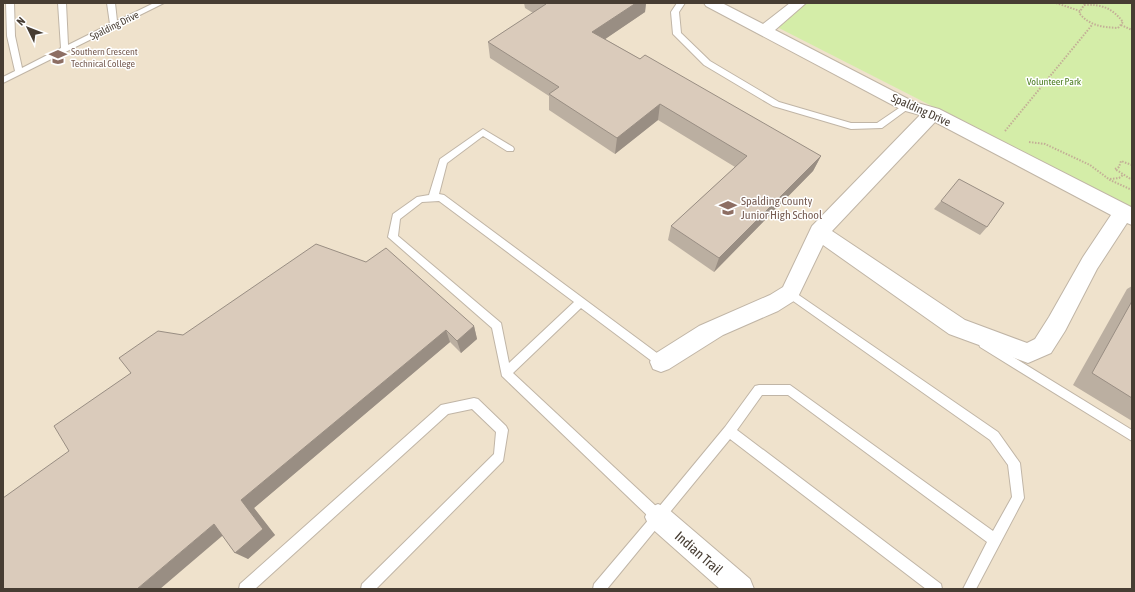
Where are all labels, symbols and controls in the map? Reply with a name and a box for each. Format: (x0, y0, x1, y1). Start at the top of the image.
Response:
north arrow (8, 8, 48, 48)
street label: Spalding Drive (88, 9, 141, 42)
text: N (14, 15, 27, 28)
place label: Southern Crescent Technical College (71, 46, 138, 69)
school or university icon: Southern Crescent Technical College (48, 47, 68, 67)
park label: Volunteer Park (1027, 76, 1082, 87)
street label: Spalding Drive (889, 91, 953, 129)
place label: Spalding County Junior High School (741, 194, 823, 222)
school or university icon: Spalding County Junior High School (718, 198, 738, 218)
street label: Indian Trail (672, 528, 726, 578)

